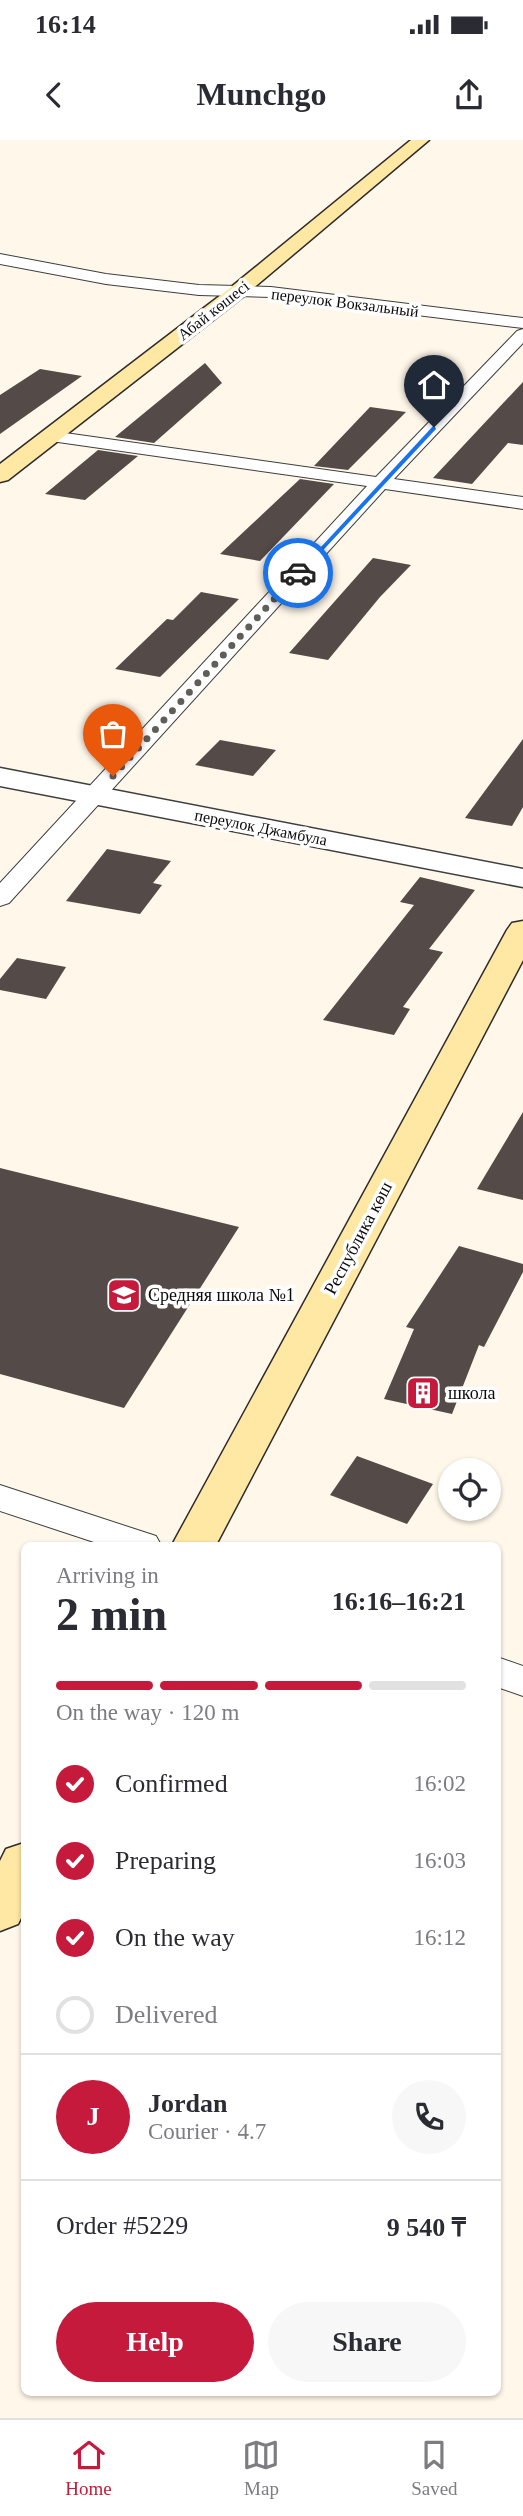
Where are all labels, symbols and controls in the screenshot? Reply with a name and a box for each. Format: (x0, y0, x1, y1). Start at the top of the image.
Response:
text: 16:14 (35, 10, 96, 39)
icon: back (35, 76, 73, 114)
text: Munchgo (197, 76, 326, 112)
icon: share (450, 76, 488, 114)
street label: Абай көшесі (174, 277, 253, 343)
street label: переулок Вокзальный (270, 285, 420, 321)
pin (404, 355, 464, 427)
icon: home (415, 366, 453, 404)
courier (263, 538, 333, 608)
icon: car (279, 554, 317, 592)
pin (83, 704, 143, 776)
icon: bag (94, 715, 132, 753)
street label: переулок Джамбула (193, 806, 329, 850)
street label: Республика көш (320, 1178, 396, 1298)
school or university icon: Средняя школа №1 (105, 1276, 143, 1314)
place label: Средняя школа №1 (148, 1285, 295, 1305)
building icon: школа (404, 1374, 442, 1412)
place label: школа (448, 1383, 495, 1403)
map controls (438, 1458, 501, 1521)
button: locate (438, 1458, 501, 1521)
text: Arriving in (56, 1563, 159, 1588)
text: 16:16–16:21 (332, 1587, 466, 1616)
text: 2 min (56, 1589, 167, 1640)
text: On the way · 120 m (56, 1700, 239, 1725)
icon: check (56, 1765, 94, 1803)
text: Confirmed (115, 1769, 228, 1798)
text: 16:02 (414, 1771, 466, 1796)
icon: check (56, 1842, 94, 1880)
text: Preparing (115, 1846, 216, 1875)
text: 16:03 (414, 1848, 466, 1873)
icon: check (56, 1919, 94, 1957)
text: On the way (115, 1923, 235, 1952)
text: 16:12 (414, 1925, 466, 1950)
text: Delivered (115, 2000, 218, 2029)
button: phone (392, 2080, 466, 2154)
text: Jordan (148, 2089, 227, 2118)
text: J (87, 2102, 100, 2131)
text: Courier · 4.7 (148, 2119, 266, 2144)
text: Order #5229 (56, 2211, 188, 2240)
text: 9 540 ₸ (387, 2213, 466, 2242)
button: Help (56, 2302, 254, 2382)
button: Share (268, 2302, 466, 2382)
tab: Home (65, 2436, 112, 2500)
tab: Map (242, 2436, 280, 2500)
tab: Saved (411, 2436, 458, 2500)

